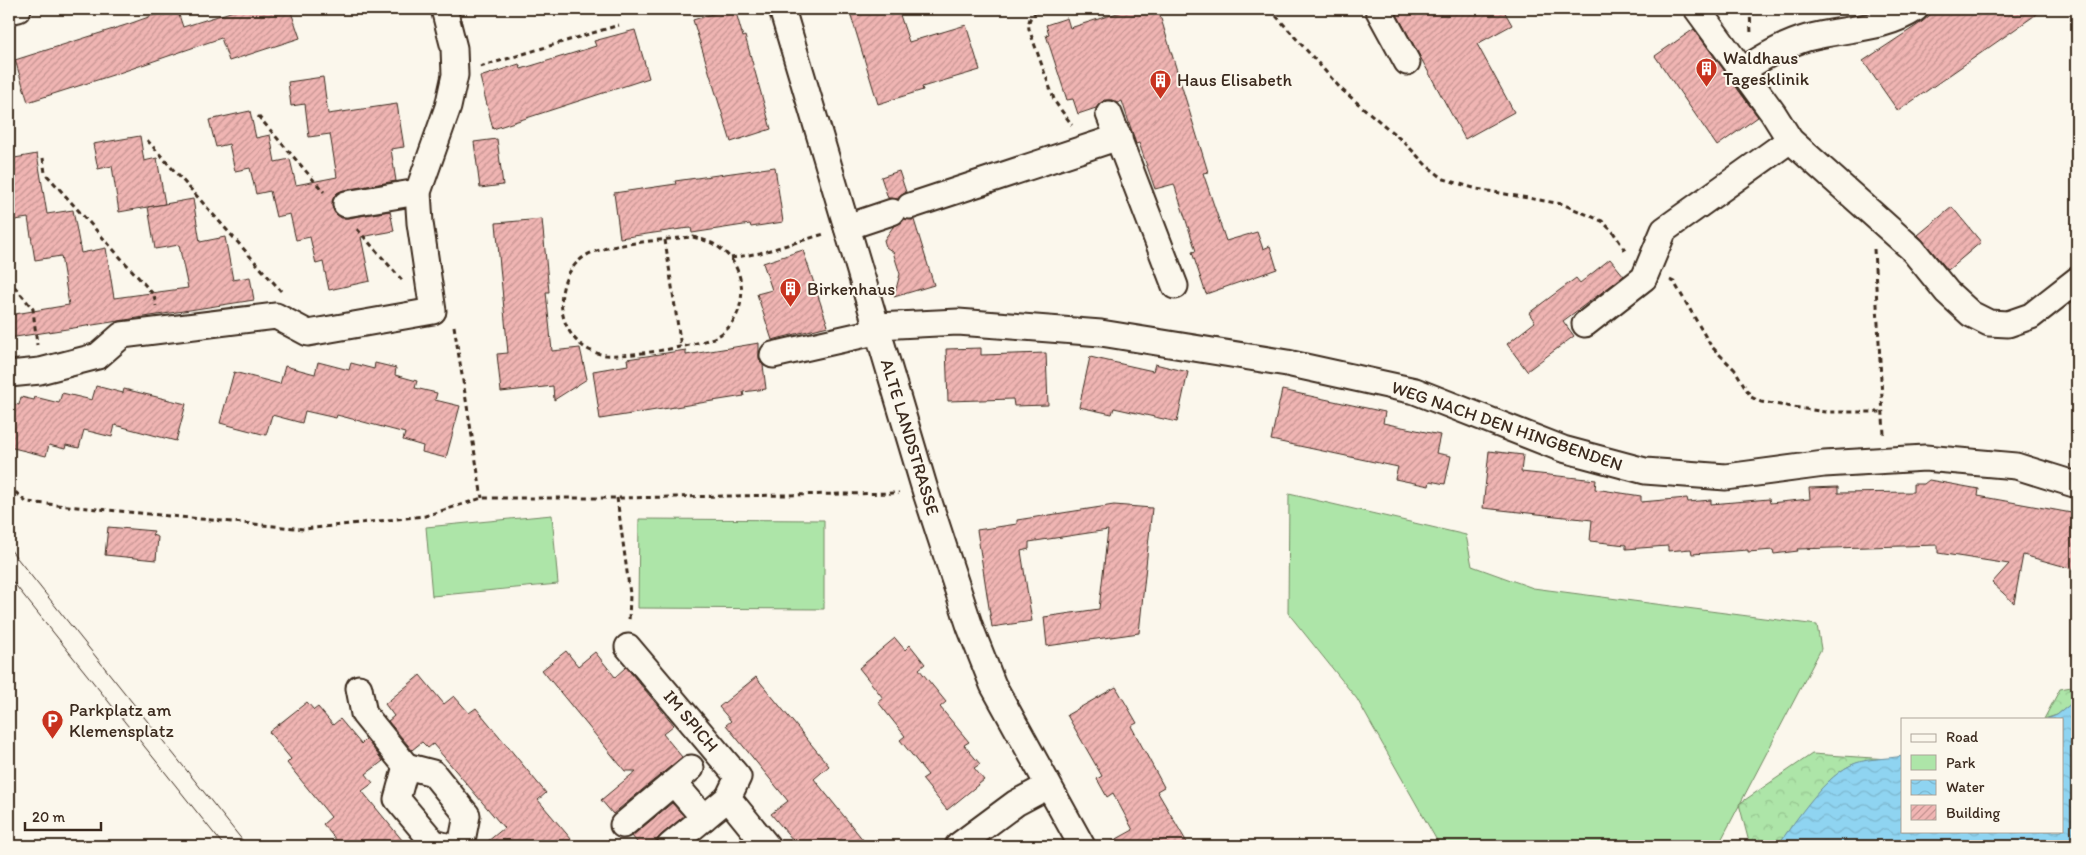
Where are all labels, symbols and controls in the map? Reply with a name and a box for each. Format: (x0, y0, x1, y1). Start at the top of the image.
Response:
place label: Waldhaus Tagesklinik (1723, 47, 1810, 90)
building icon: Waldhaus Tagesklinik (1695, 56, 1719, 87)
building icon: Haus Elisabeth (1149, 68, 1173, 99)
place label: Haus Elisabeth (1177, 69, 1292, 91)
building icon: Birkenhaus (779, 277, 803, 308)
place label: Birkenhaus (807, 278, 895, 300)
street label: ALTE LANDSTRASSE (876, 356, 944, 518)
street label: WEG NACH DEN HINGBENDEN (1389, 376, 1625, 476)
street label: IM SPICH (659, 685, 723, 757)
place label: Parkplatz am Klemensplatz (69, 699, 174, 742)
parking icon: Parkplatz am Klemensplatz (41, 708, 65, 739)
legend (1901, 718, 2064, 832)
text: Road (1946, 728, 1979, 746)
text: Park (1946, 754, 1976, 772)
text: Water (1946, 778, 1985, 796)
scale bar (25, 800, 101, 832)
text: Building (1946, 804, 2000, 822)
text: 20 m (32, 808, 66, 826)

